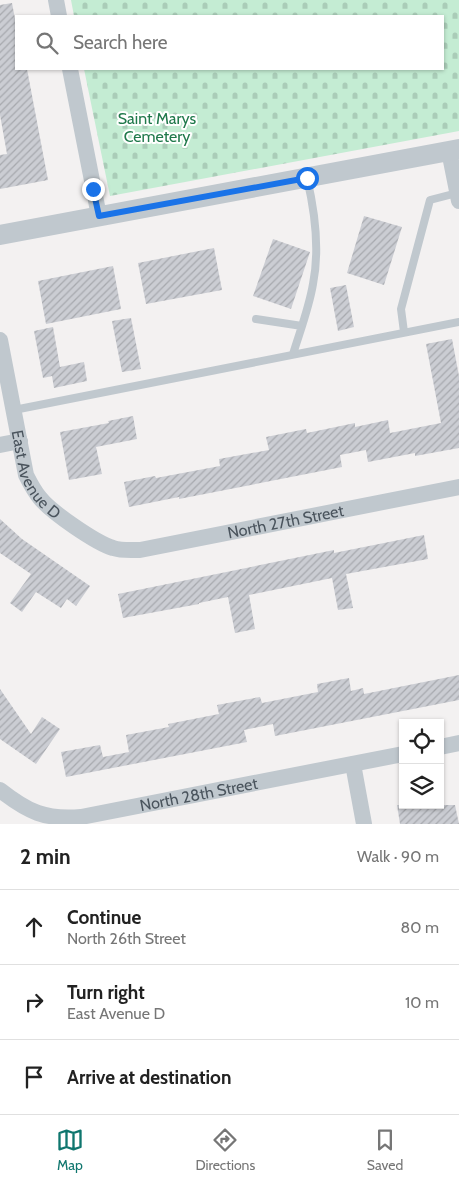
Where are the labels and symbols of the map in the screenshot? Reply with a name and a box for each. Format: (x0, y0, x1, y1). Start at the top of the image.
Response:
park label: Saint Marys Cemetery (118, 109, 197, 146)
route start (296, 167, 319, 190)
route end (82, 178, 105, 201)
street label: East Avenue D (8, 429, 65, 523)
street label: North 27th Street (226, 501, 346, 543)
street label: North 28th Street (138, 774, 260, 815)

